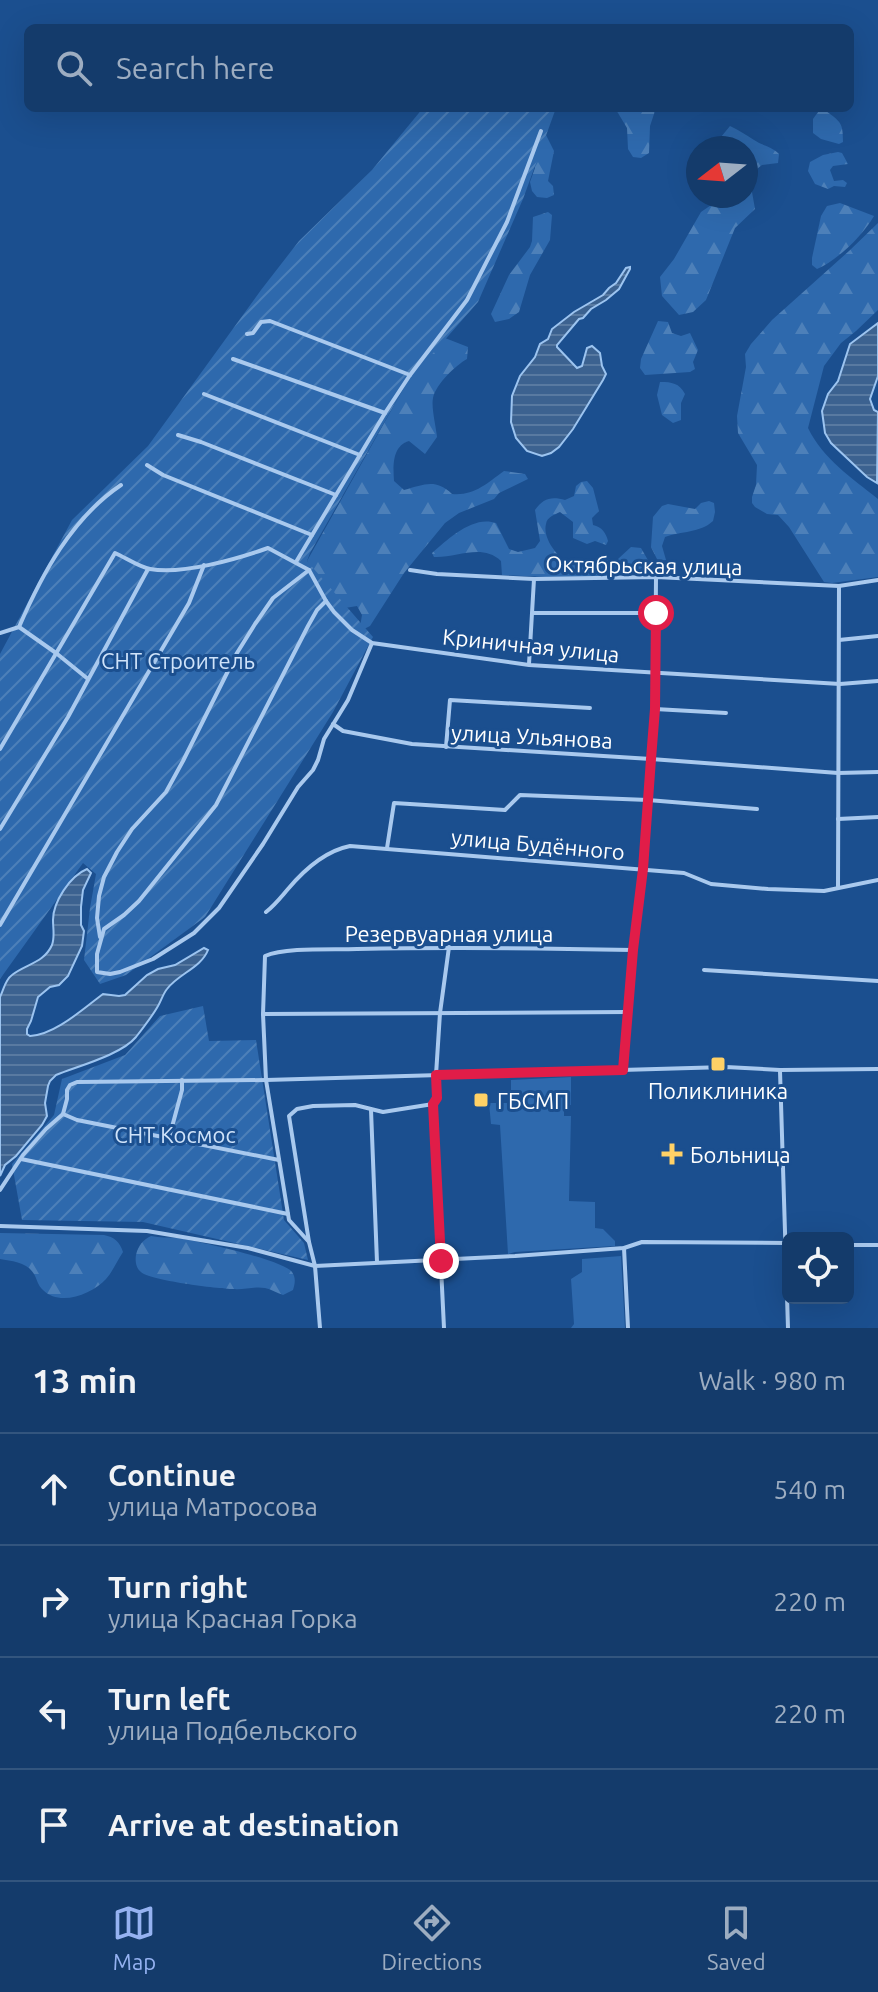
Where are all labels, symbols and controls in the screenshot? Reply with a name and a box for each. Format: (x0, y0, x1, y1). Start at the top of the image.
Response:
search box (24, 24, 854, 112)
icon: search (52, 46, 96, 90)
text: Search here (116, 51, 275, 85)
north arrow (686, 136, 758, 208)
street label: Октябрьская улица (545, 551, 743, 579)
route start (638, 595, 674, 631)
street label: Криничная улица (441, 623, 621, 667)
park label: СНТ Строитель (101, 648, 255, 673)
street label: улица Ульянова (451, 719, 613, 753)
street label: улица Будённого (450, 824, 626, 864)
street label: Резервуарная улица (345, 921, 553, 946)
marker: Поликлиника (709, 1055, 727, 1073)
place label: Поликлиника (648, 1078, 788, 1103)
place label: ГБСМП (497, 1088, 569, 1113)
marker: ГБСМП (472, 1091, 490, 1109)
park label: СНТ Космос (114, 1122, 236, 1147)
place label: Больница (690, 1142, 791, 1167)
marker: Больница (661, 1143, 683, 1165)
map controls (782, 1232, 854, 1304)
button: locate (782, 1232, 854, 1304)
route end (423, 1243, 459, 1279)
text: 13 min (32, 1361, 137, 1399)
text: Walk · 980 m (698, 1366, 846, 1395)
text: Continue (108, 1458, 236, 1492)
icon: ahead (32, 1467, 76, 1511)
text: 540 m (774, 1475, 846, 1504)
text: улица Матросова (108, 1492, 318, 1521)
text: Turn right (108, 1570, 248, 1604)
icon: right (32, 1579, 76, 1623)
text: 220 m (774, 1587, 846, 1616)
text: улица Красная Горка (108, 1604, 358, 1633)
text: Turn left (108, 1682, 230, 1716)
icon: left (32, 1691, 76, 1735)
text: 220 m (774, 1699, 846, 1728)
text: улица Подбельского (108, 1716, 358, 1745)
icon: arrive (32, 1803, 76, 1847)
text: Arrive at destination (108, 1808, 400, 1842)
tab: Map (112, 1901, 156, 1974)
tab: Directions (381, 1901, 482, 1974)
tab: Saved (707, 1901, 766, 1974)

